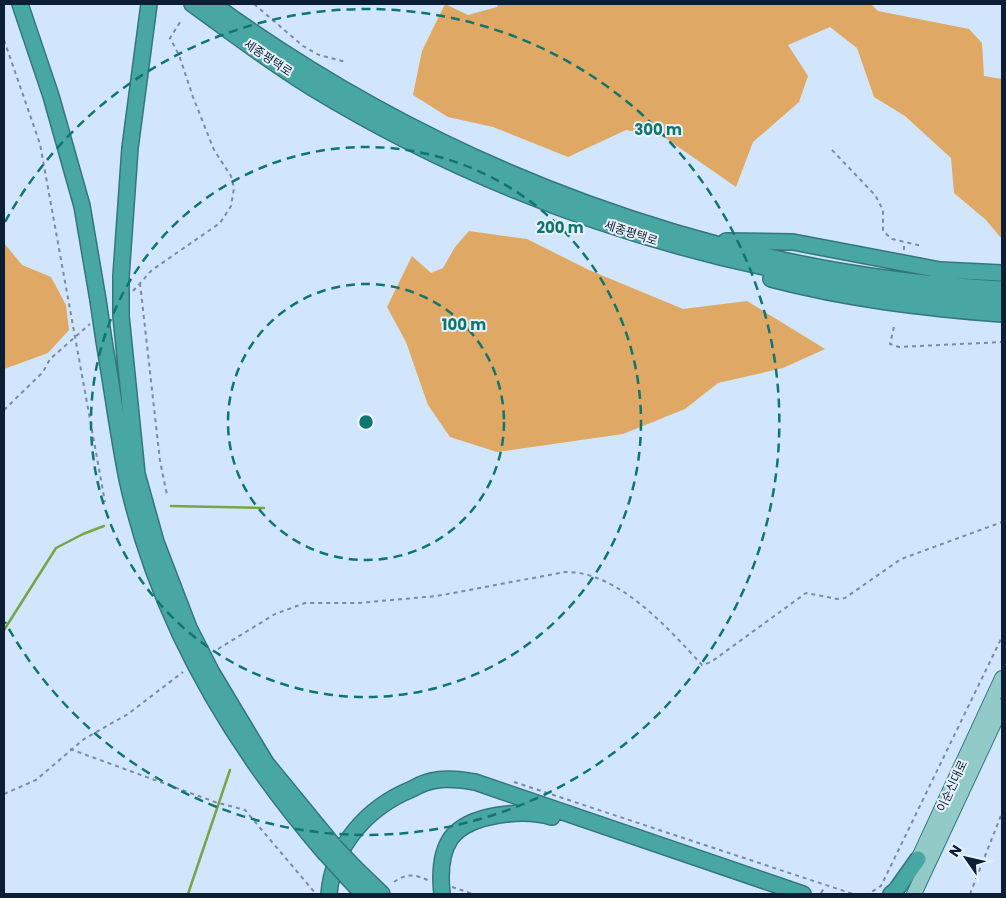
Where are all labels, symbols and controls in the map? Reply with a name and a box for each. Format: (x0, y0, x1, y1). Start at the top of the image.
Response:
street label: 세종평택로 (241, 35, 296, 80)
text: 300 m (634, 119, 682, 140)
street label: 세종평택로 (602, 216, 660, 249)
text: 200 m (536, 217, 584, 238)
text: 100 m (442, 314, 486, 335)
centre of rings (357, 413, 375, 431)
street label: 이순신대로 (932, 757, 971, 814)
north arrow (941, 833, 991, 883)
text: N (944, 841, 966, 861)

